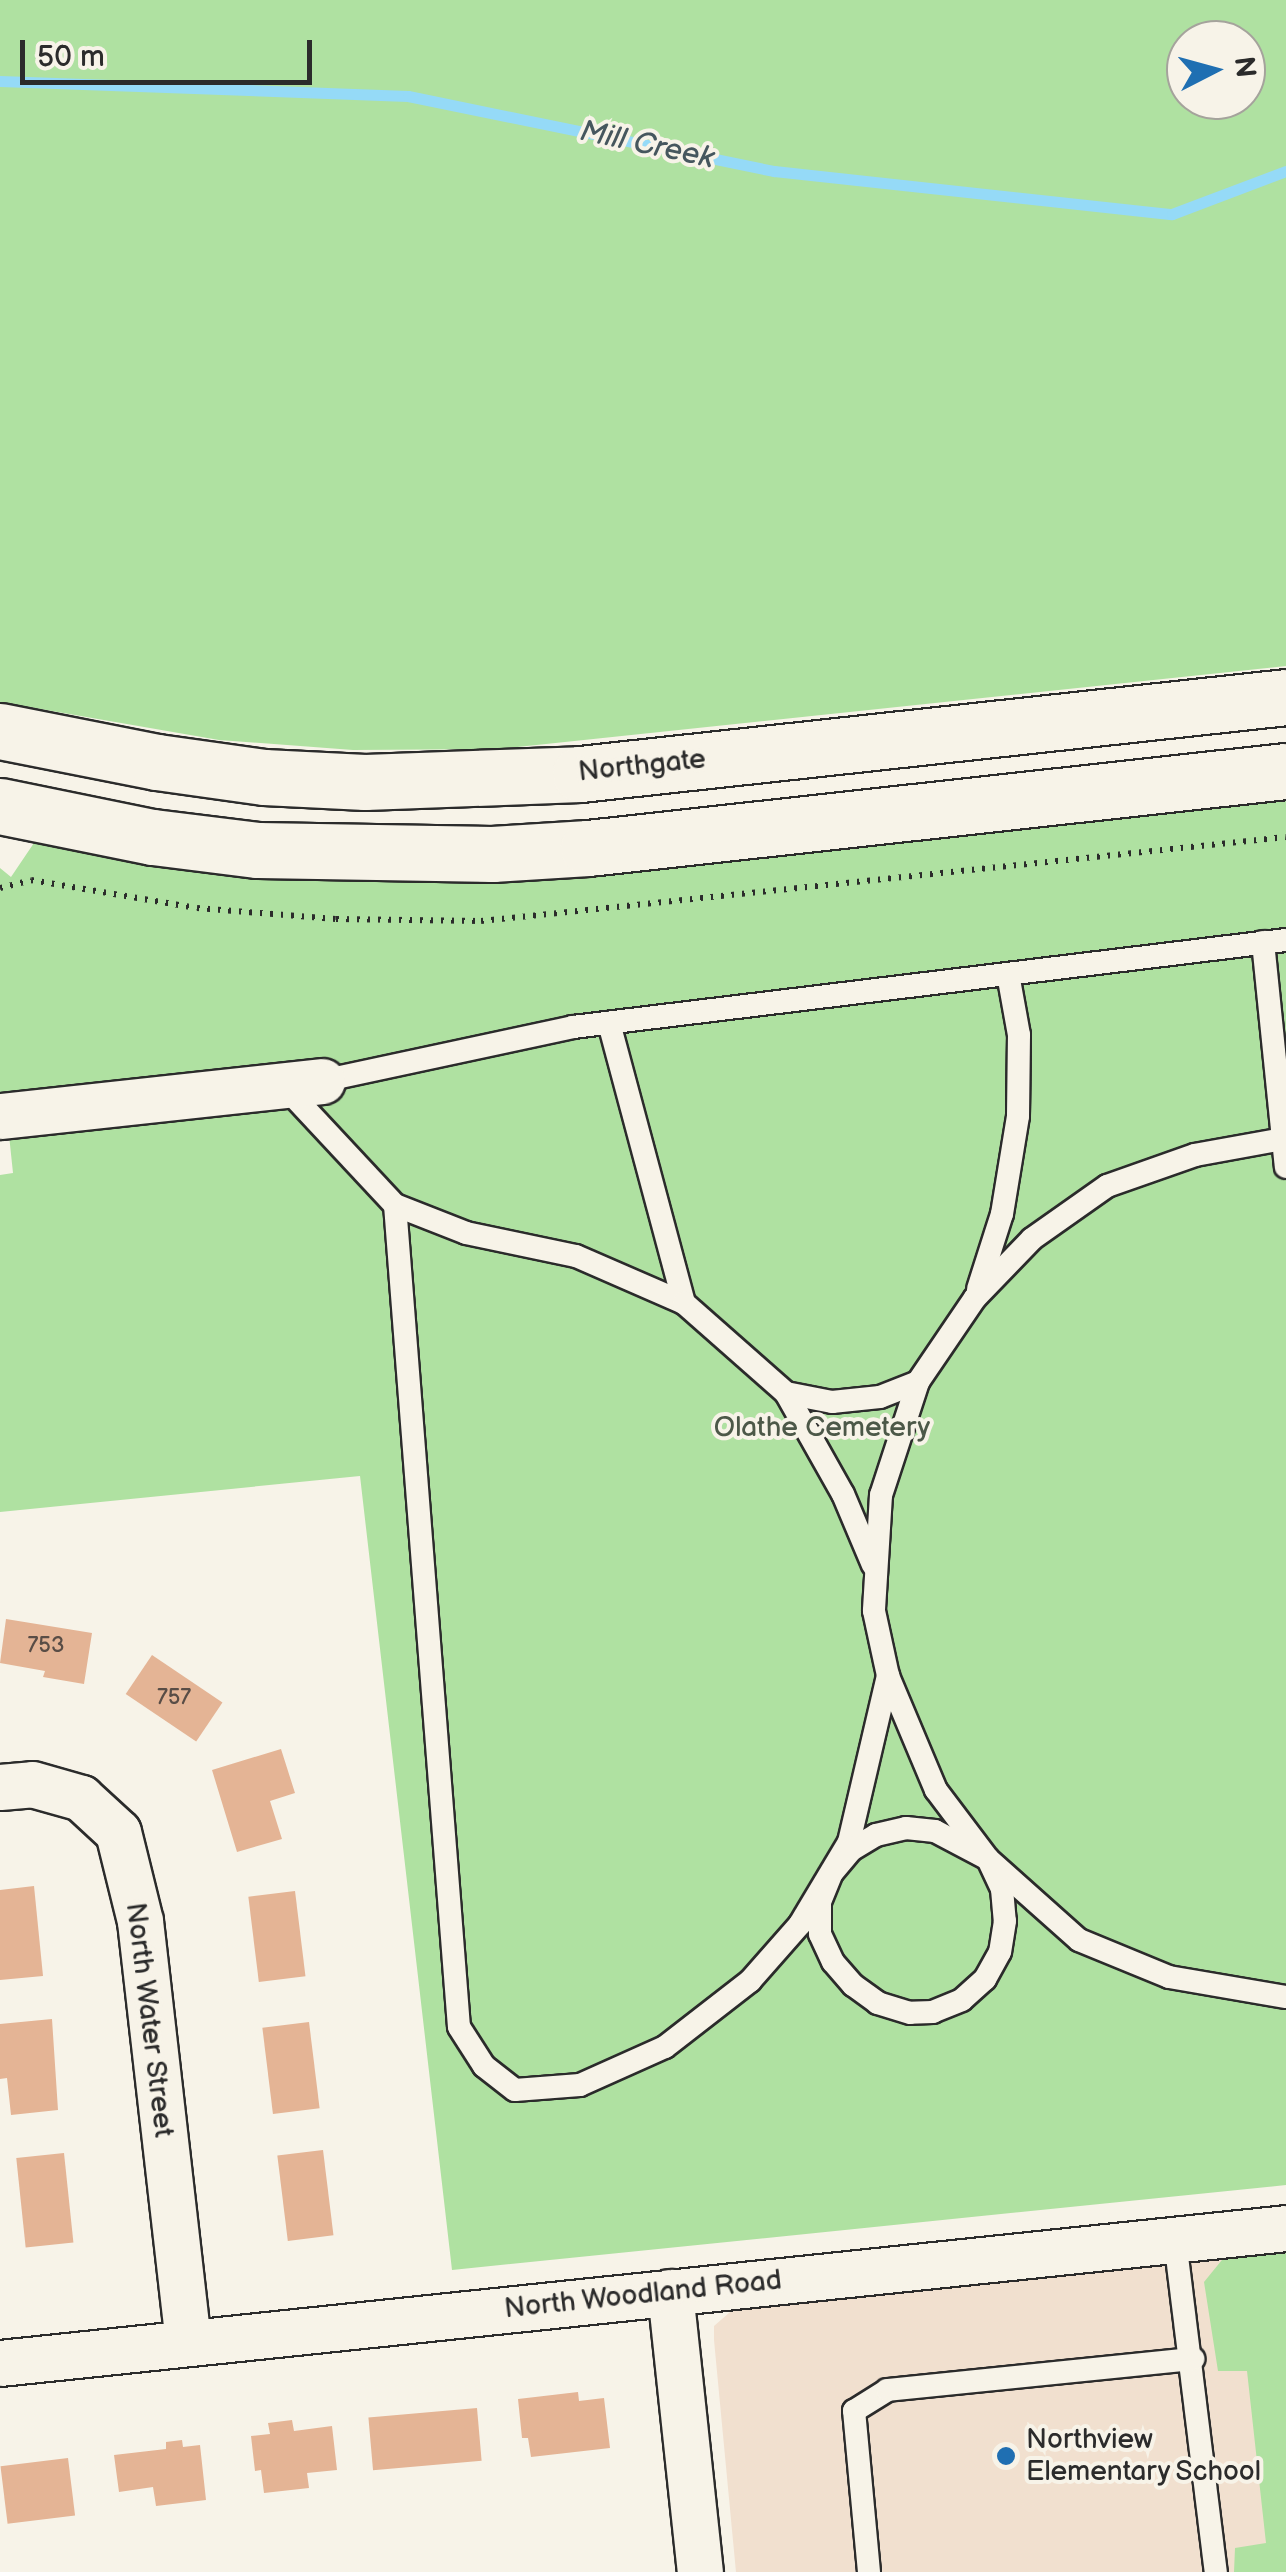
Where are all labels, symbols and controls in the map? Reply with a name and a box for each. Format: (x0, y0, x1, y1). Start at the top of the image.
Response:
scale bar (25, 20, 318, 82)
north arrow (1166, 20, 1266, 120)
text: 50 m (37, 39, 105, 75)
text: N (1227, 55, 1262, 79)
water label: Mill Creek (577, 113, 717, 177)
street label: Northgate (577, 743, 707, 789)
park label: Olathe Cemetery (714, 1411, 930, 1445)
house number: 753 (28, 1633, 64, 1659)
house number: 757 (157, 1685, 191, 1711)
street label: North Water Street (118, 1900, 180, 2140)
street label: North Woodland Road (502, 2264, 784, 2326)
place label: Northview Elementary School (1026, 2423, 1263, 2489)
marker: Northview Elementary School (995, 2445, 1017, 2467)

